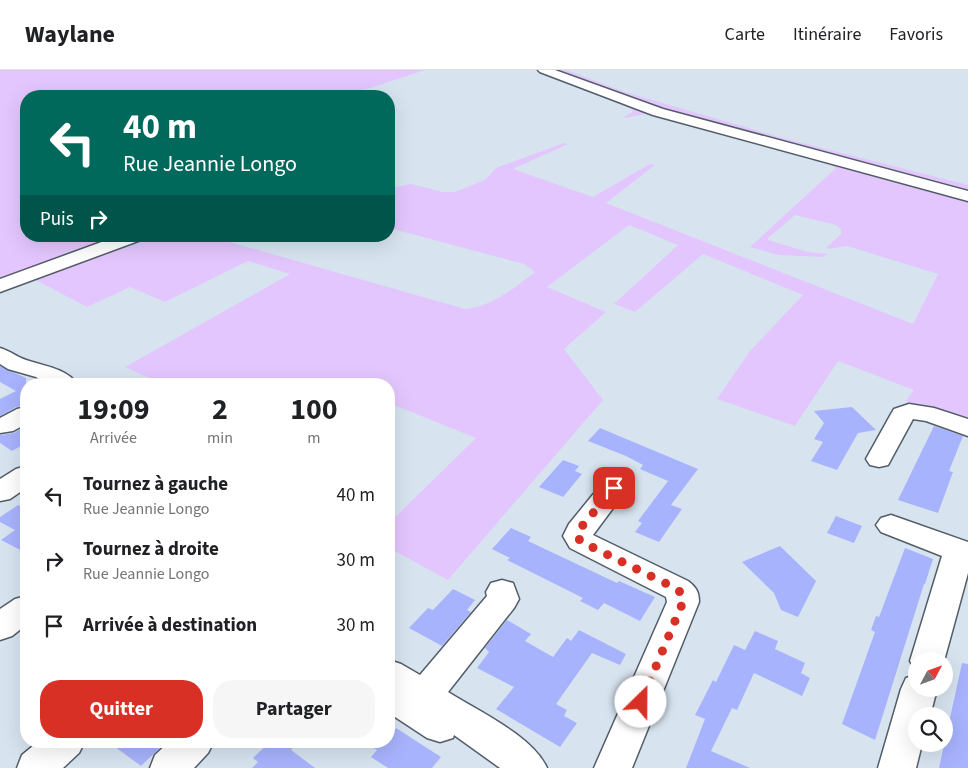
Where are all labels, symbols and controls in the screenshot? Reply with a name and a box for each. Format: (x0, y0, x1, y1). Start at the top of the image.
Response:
text: Waylane (25, 17, 115, 52)
text: Carte (725, 22, 765, 47)
text: Itinéraire (793, 22, 861, 47)
text: Favoris (889, 22, 943, 47)
text: 40 m (123, 102, 197, 152)
icon: left (40, 110, 105, 175)
text: Rue Jeannie Longo (123, 148, 297, 180)
icon: right (84, 205, 112, 233)
text: Puis (40, 206, 74, 233)
text: 19:09 (77, 388, 150, 431)
text: 2 (212, 388, 228, 431)
text: 100 (290, 388, 338, 431)
text: Arrivée (90, 427, 137, 449)
text: min (207, 427, 233, 449)
text: m (307, 427, 321, 449)
pin (593, 467, 635, 509)
text: Tournez à gauche (83, 471, 228, 498)
icon: arrive (600, 474, 628, 502)
icon: left (40, 482, 68, 510)
text: 40 m (337, 482, 375, 509)
text: Rue Jeannie Longo (83, 498, 210, 520)
text: Tournez à droite (83, 536, 219, 563)
icon: right (40, 547, 68, 575)
text: 30 m (337, 547, 375, 574)
text: Rue Jeannie Longo (83, 563, 210, 585)
icon: arrive (40, 612, 68, 640)
text: Arrivée à destination (83, 612, 257, 639)
text: 30 m (337, 612, 375, 639)
north arrow (908, 652, 952, 698)
map controls (908, 652, 953, 752)
position arrow (614, 675, 666, 727)
button: Quitter (40, 680, 203, 738)
button: Partager (213, 680, 375, 738)
button: search (908, 707, 953, 752)

